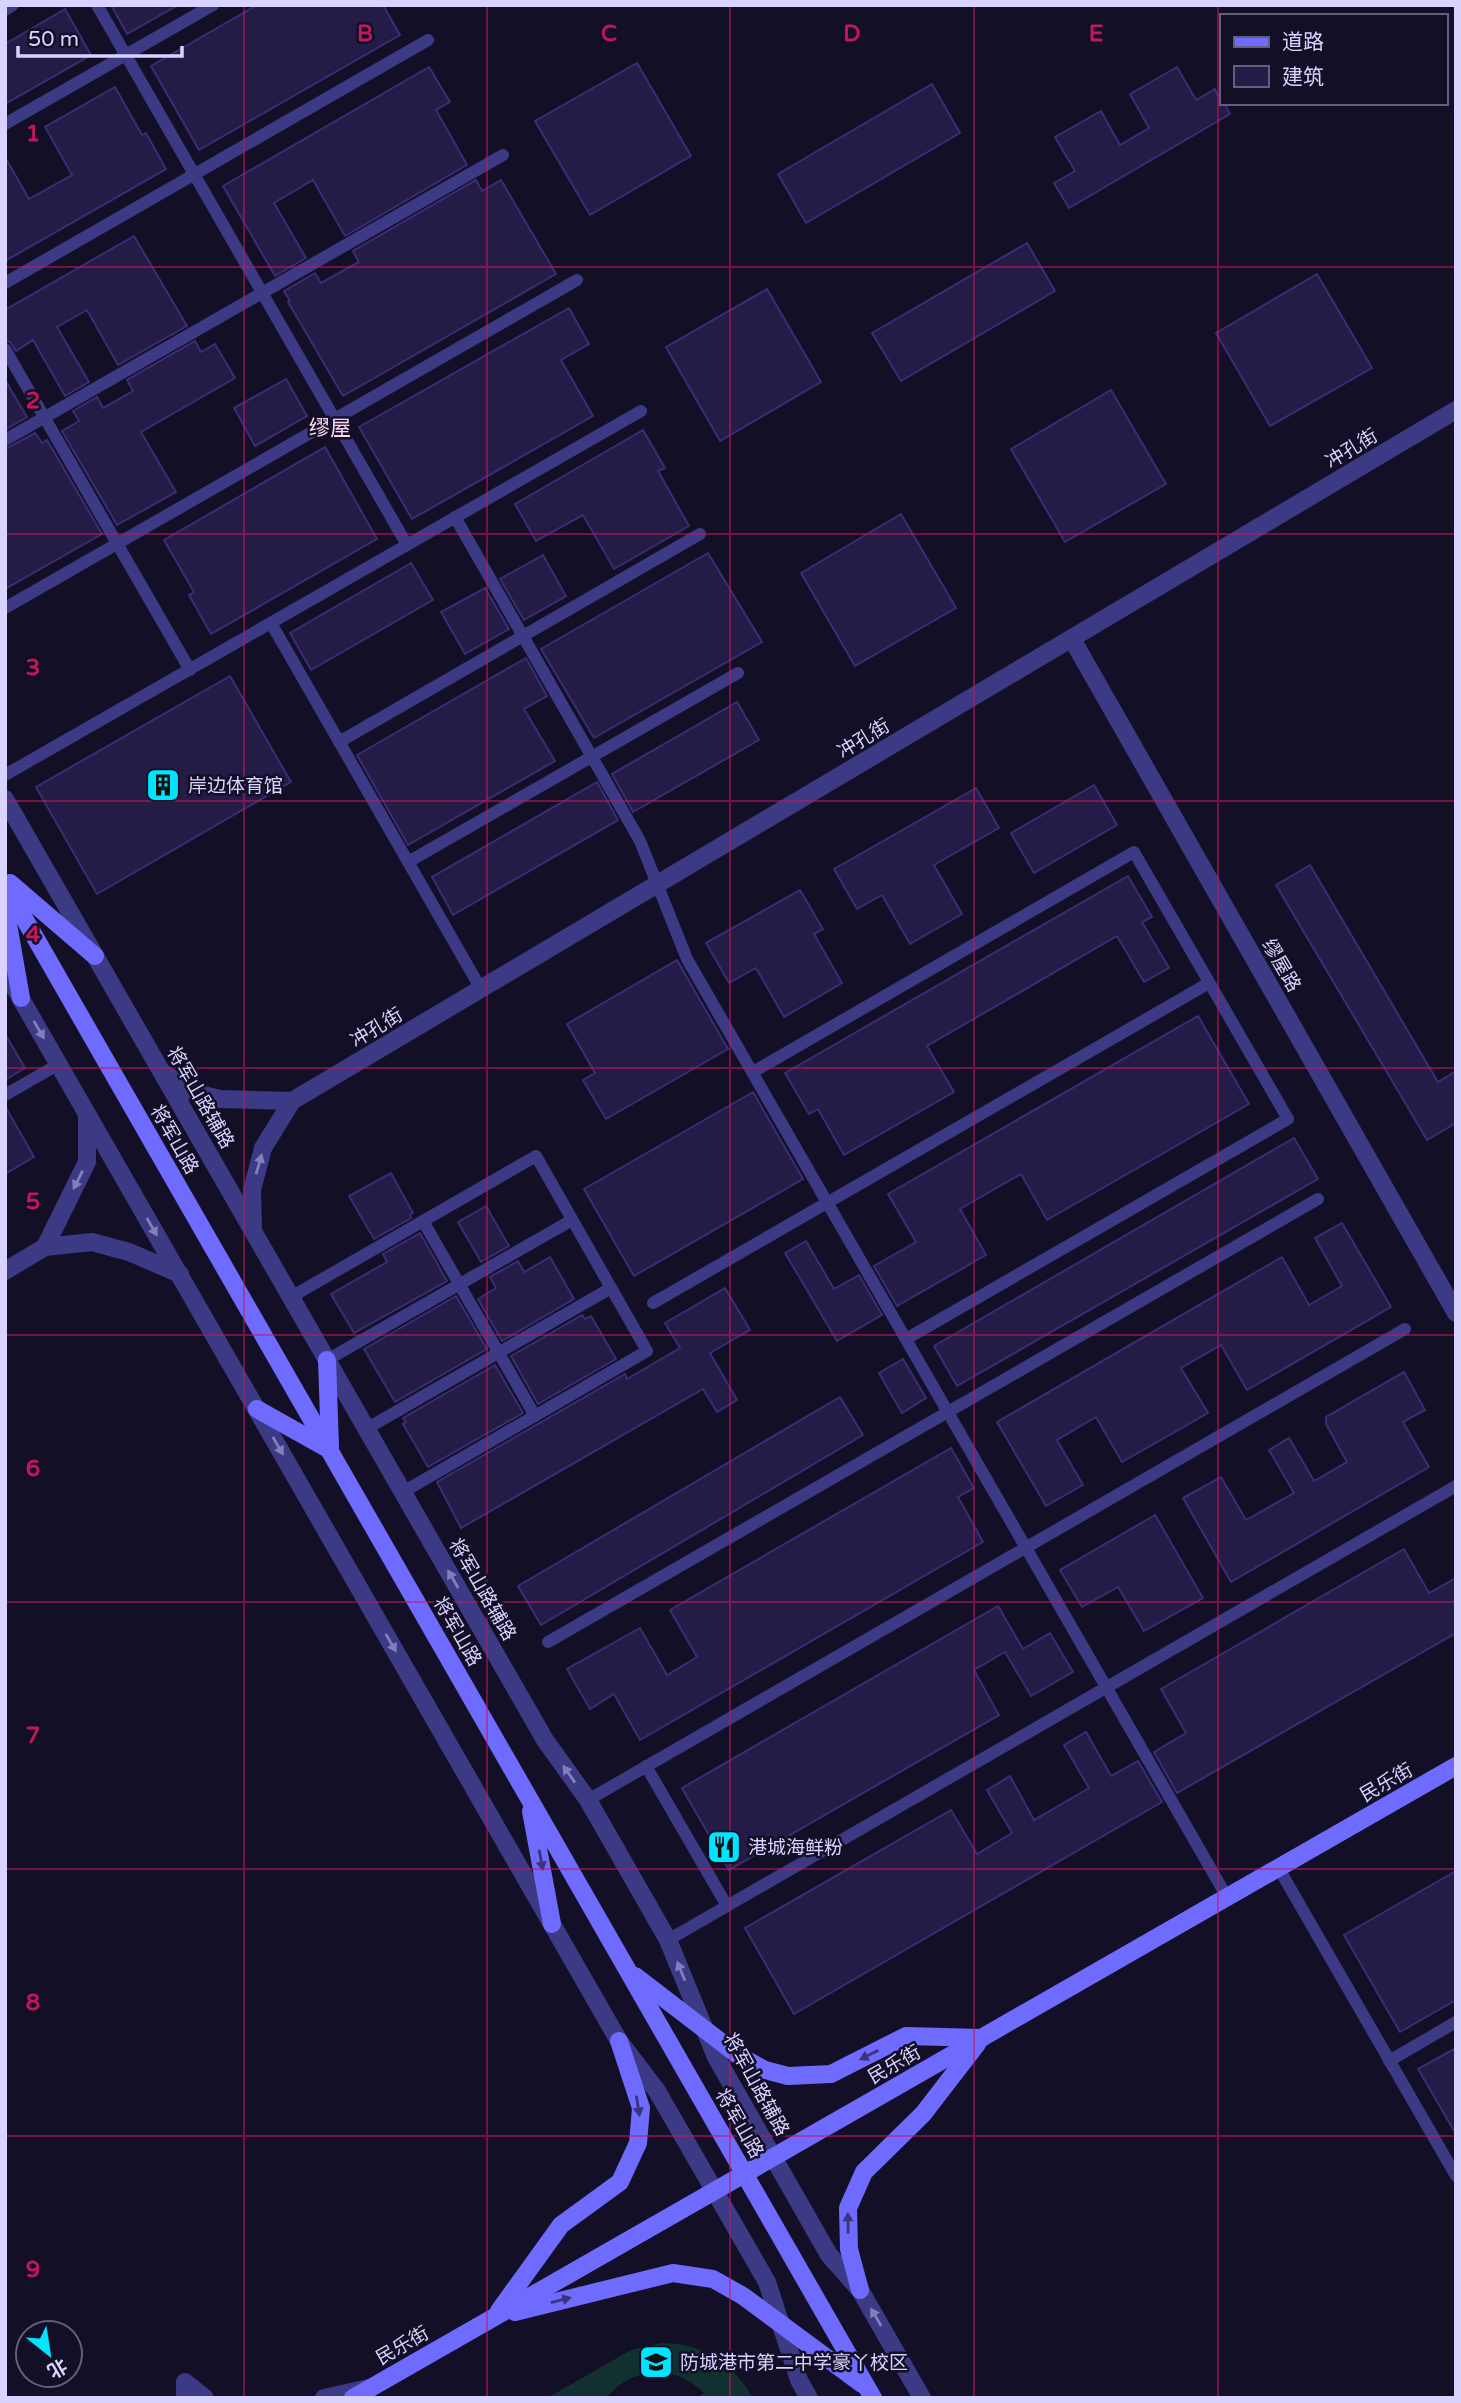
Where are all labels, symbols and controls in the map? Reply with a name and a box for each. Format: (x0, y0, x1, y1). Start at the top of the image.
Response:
scale bar (18, 14, 182, 58)
legend (1220, 14, 1447, 105)
text: B (357, 20, 373, 48)
text: C (601, 20, 617, 48)
text: D (843, 20, 861, 48)
text: E (1089, 20, 1103, 48)
text: 50 m (28, 27, 79, 52)
text: 道路 (1282, 30, 1324, 55)
text: 建筑 (1282, 65, 1324, 90)
text: 1 (26, 120, 40, 148)
text: 2 (26, 387, 40, 415)
district label: 缪屋 (309, 416, 351, 441)
street label: 冲孔街 (1321, 425, 1382, 473)
text: 3 (26, 654, 40, 682)
street label: 冲孔街 (833, 715, 894, 763)
building icon: 岸边体育馆 (144, 766, 182, 804)
place label: 岸边体育馆 (188, 775, 283, 797)
text: 4 (26, 921, 41, 949)
street label: 缪屋路 (1257, 935, 1305, 996)
street label: 冲孔街 (346, 1004, 407, 1052)
one-way arrow (33, 1020, 45, 1039)
street label: 将军山路辅路 (163, 1042, 239, 1152)
street label: 将军山路 (146, 1100, 204, 1178)
one-way arrow (254, 1153, 265, 1175)
one-way arrow (72, 1170, 83, 1190)
text: 5 (26, 1188, 40, 1216)
one-way arrow (146, 1217, 158, 1237)
one-way arrow (272, 1436, 284, 1455)
text: 6 (26, 1455, 40, 1483)
street label: 将军山路辅路 (445, 1534, 521, 1644)
one-way arrow (447, 1569, 459, 1588)
street label: 将军山路 (429, 1592, 487, 1670)
one-way arrow (385, 1633, 397, 1653)
text: 7 (26, 1722, 40, 1750)
street label: 民乐街 (1356, 1759, 1417, 1807)
one-way arrow (562, 1765, 576, 1783)
restaurant icon: 港城海鲜粉 (705, 1828, 743, 1866)
place label: 港城海鲜粉 (748, 1837, 843, 1859)
one-way arrow (535, 1849, 546, 1871)
one-way arrow (675, 1961, 686, 1982)
text: 8 (26, 1989, 40, 2017)
street label: 将军山路辅路 (719, 2029, 795, 2139)
street label: 民乐街 (864, 2041, 925, 2089)
one-way arrow (859, 2049, 879, 2060)
street label: 将军山路 (711, 2084, 769, 2162)
one-way arrow (633, 2095, 644, 2117)
one-way arrow (842, 2212, 854, 2234)
text: 9 (26, 2256, 40, 2284)
one-way arrow (550, 2294, 572, 2305)
one-way arrow (870, 2308, 882, 2327)
north arrow (14, 2319, 84, 2389)
street label: 民乐街 (372, 2322, 433, 2370)
school or university icon: 防城港市第二中学豪丫校区 (637, 2343, 675, 2381)
place label: 防城港市第二中学豪丫校区 (680, 2352, 908, 2374)
text: 北 (43, 2354, 71, 2382)

